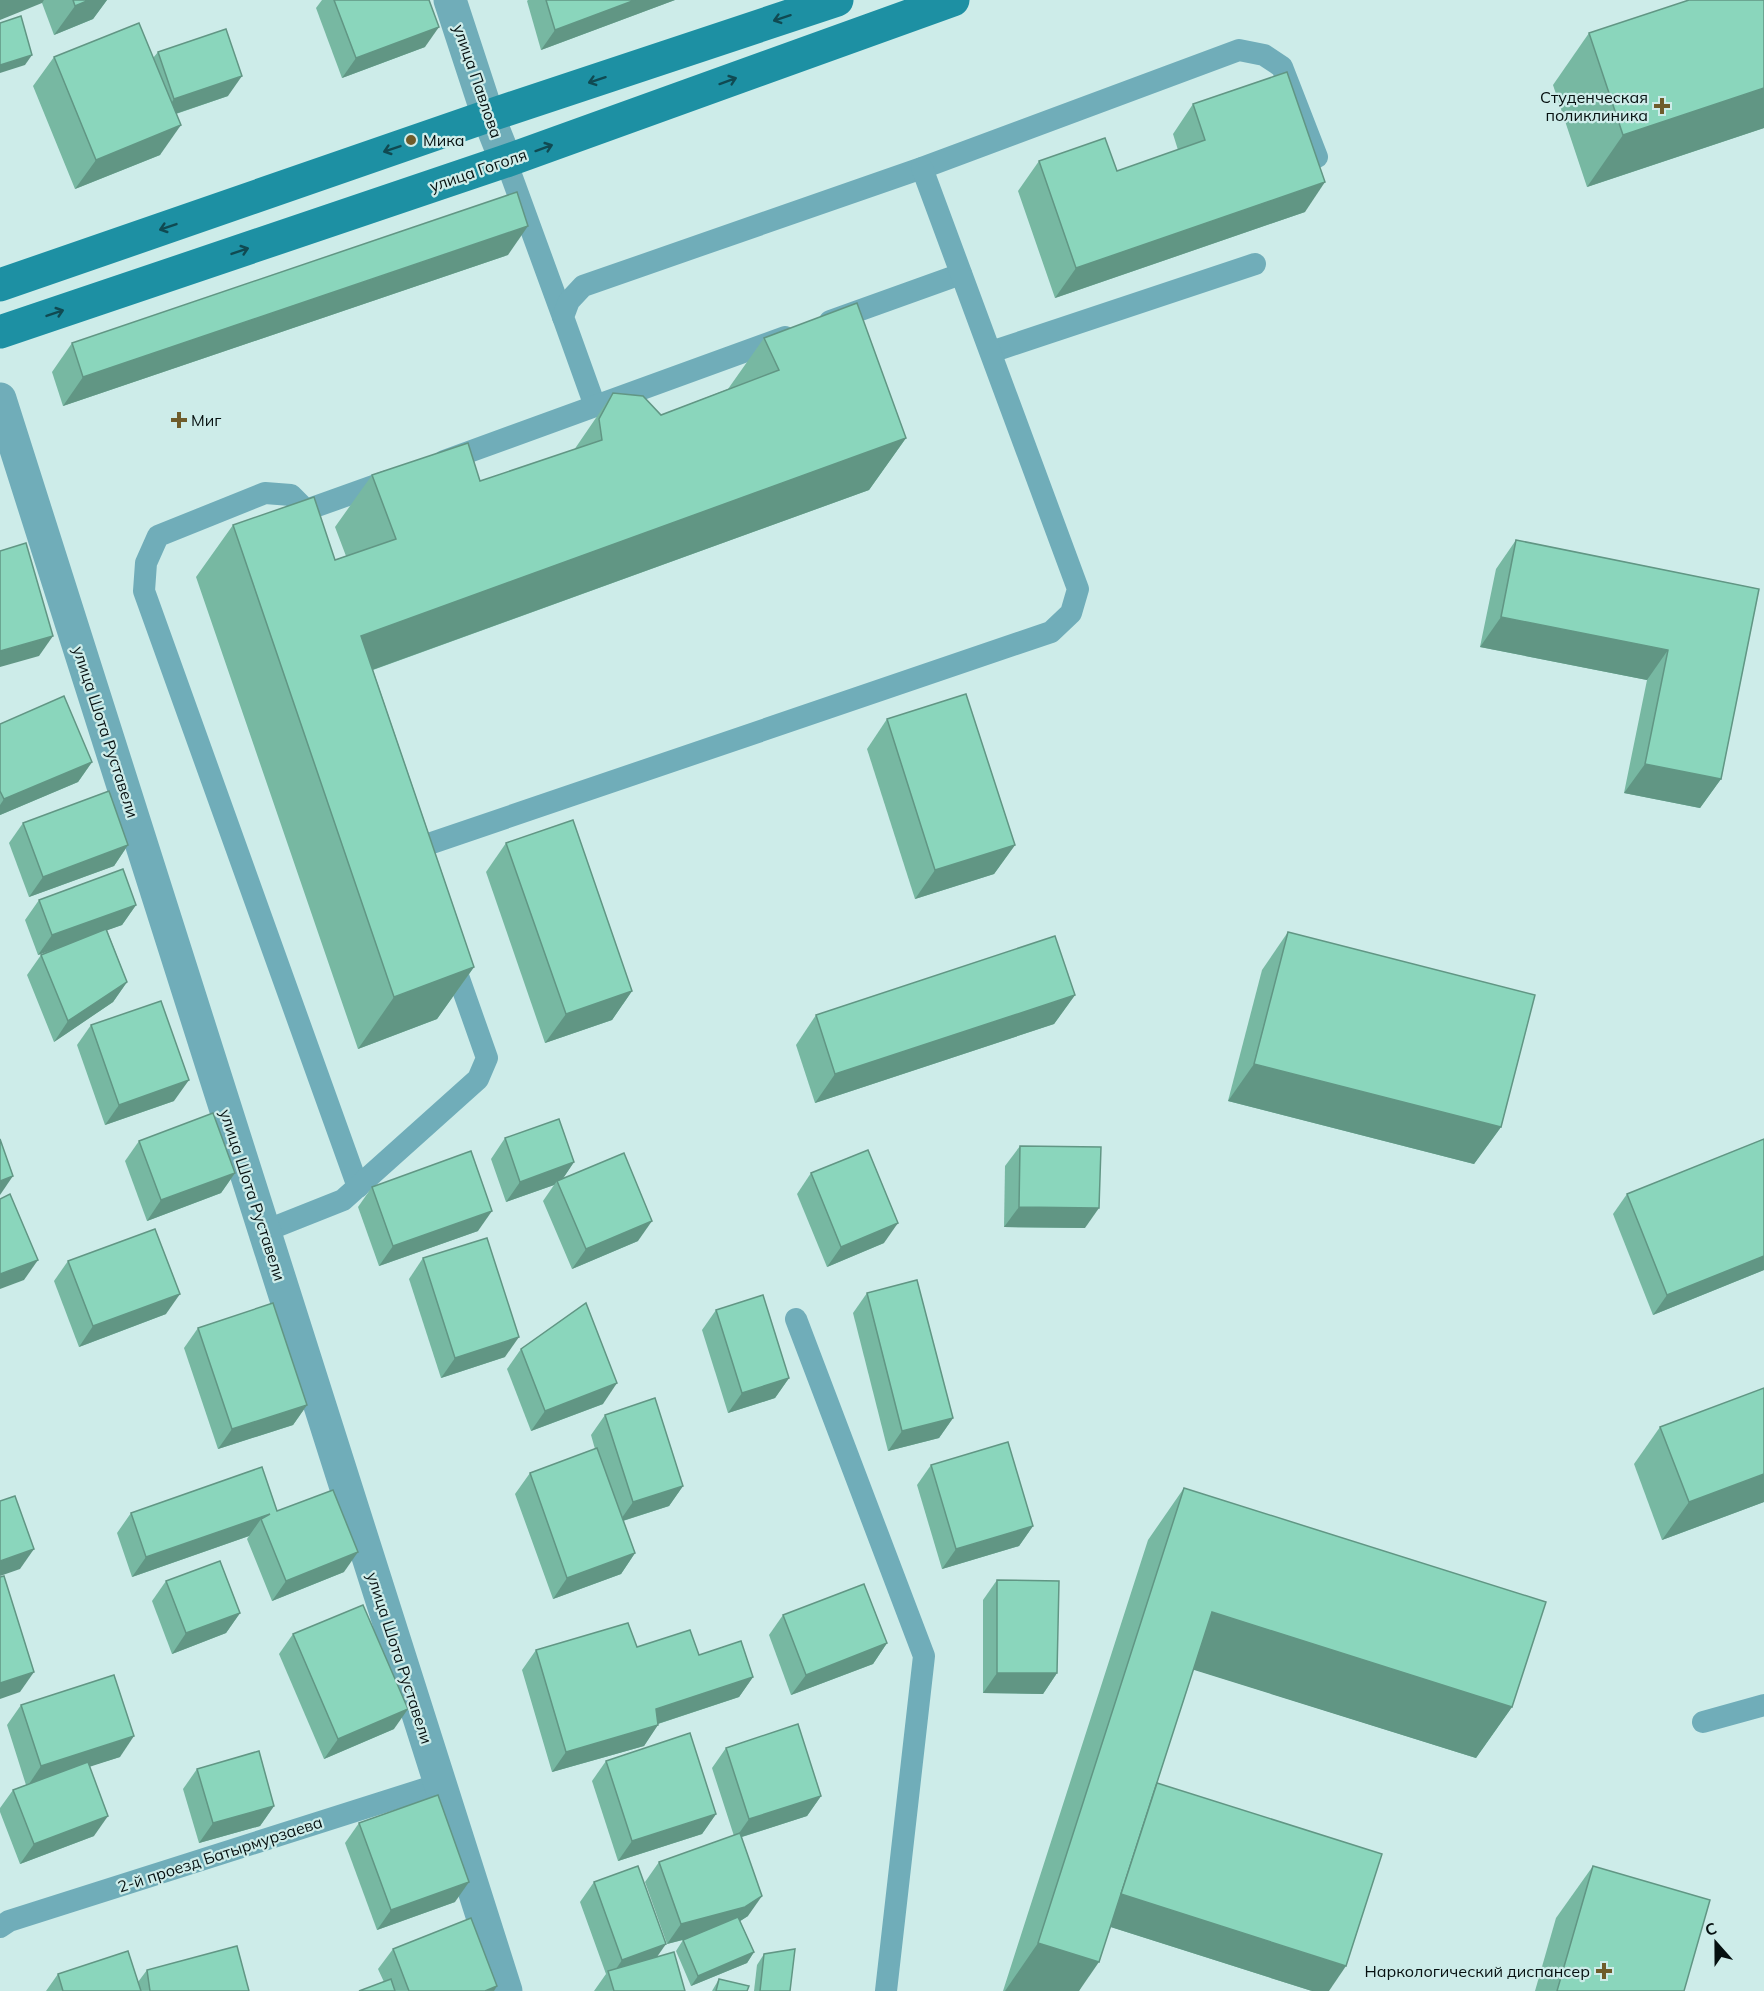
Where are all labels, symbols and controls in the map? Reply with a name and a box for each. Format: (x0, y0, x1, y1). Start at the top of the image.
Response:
one-way arrow (773, 14, 792, 25)
street label: улица Павлова (449, 21, 507, 141)
one-way arrow (588, 75, 607, 86)
one-way arrow (718, 75, 737, 86)
place label: Студенческая поликлиника (1540, 87, 1648, 125)
marker: Студенческая поликлиника (1653, 97, 1671, 115)
place label: Мика (423, 130, 465, 150)
marker: Мика (404, 133, 418, 147)
one-way arrow (534, 141, 553, 152)
street label: улица Гоголя (427, 144, 529, 196)
one-way arrow (383, 145, 402, 156)
one-way arrow (159, 222, 178, 233)
one-way arrow (230, 244, 249, 255)
one-way arrow (45, 307, 64, 318)
place label: Миг (191, 410, 221, 430)
marker: Миг (172, 413, 186, 427)
street label: улица Шота Руставели (69, 644, 143, 820)
street label: улица Шота Руставели (216, 1107, 290, 1283)
street label: улица Шота Руставели (363, 1570, 437, 1746)
street label: 2-й проезд Батырмурзаева (115, 1811, 325, 1897)
north arrow (1686, 1913, 1746, 1973)
text: С (1702, 1918, 1719, 1940)
place label: Наркологический диспансер (1364, 1961, 1590, 1981)
marker: Наркологический диспансер (1595, 1962, 1613, 1980)

